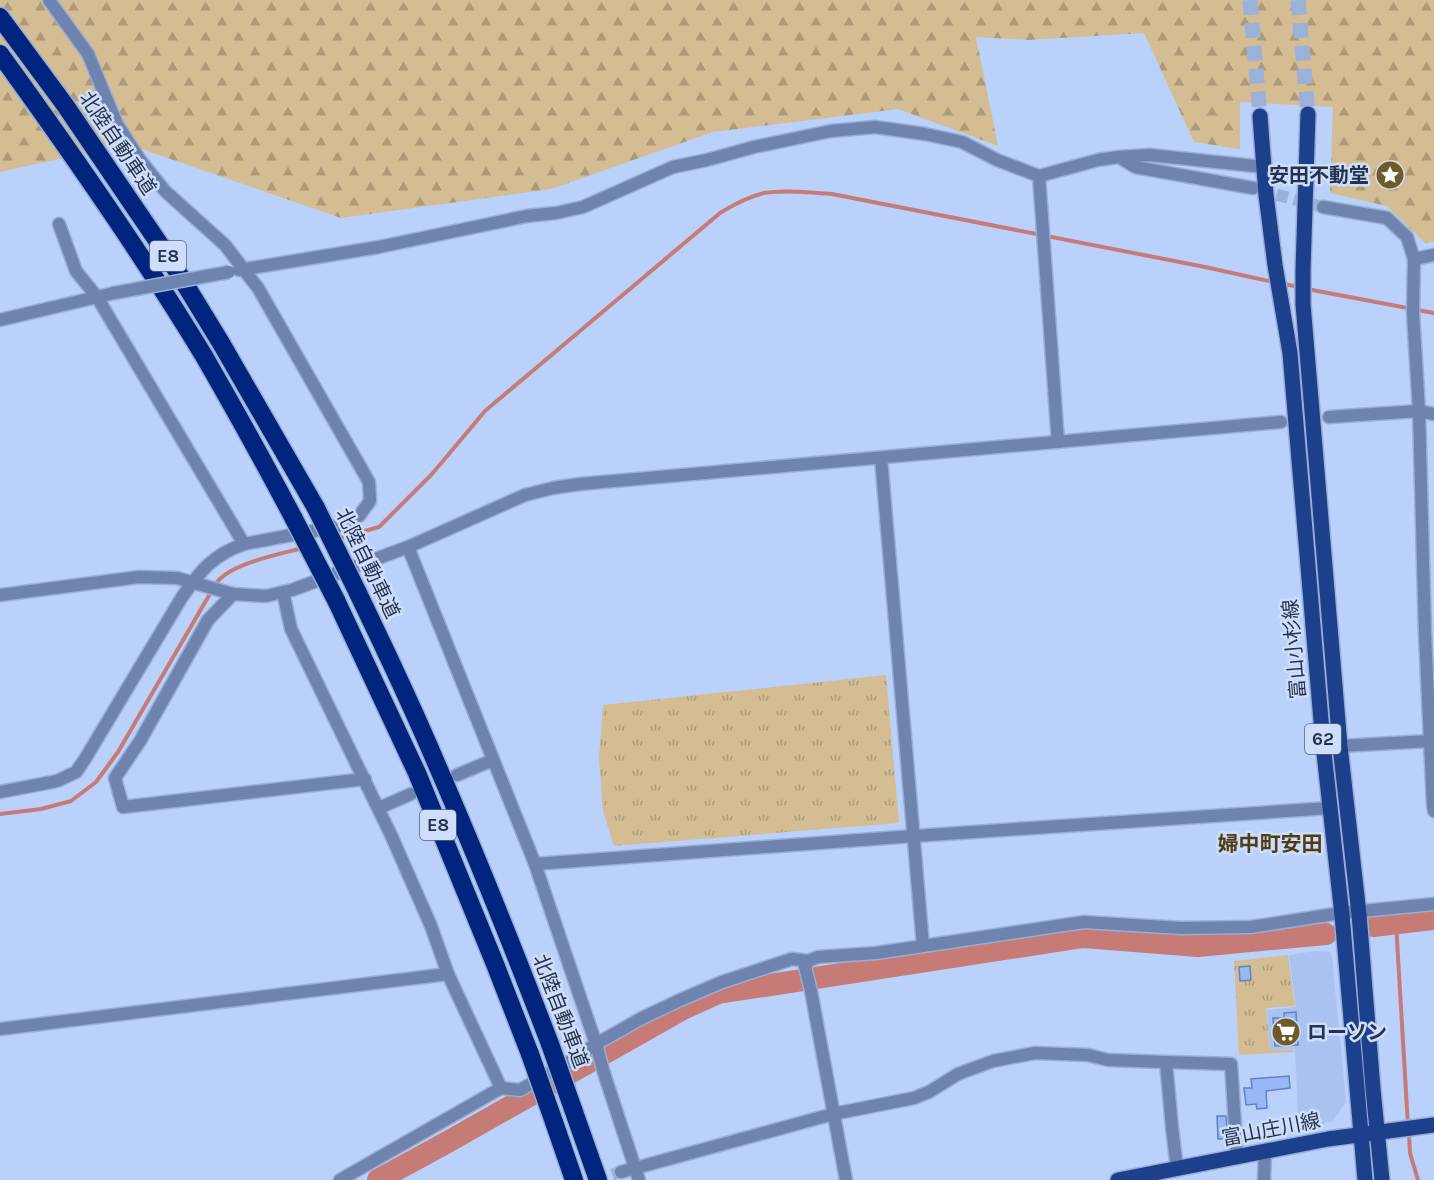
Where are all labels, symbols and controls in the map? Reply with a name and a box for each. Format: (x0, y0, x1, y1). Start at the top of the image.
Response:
street label: 北陸自動車道 (74, 87, 161, 199)
place icon: 安田不動堂 (1374, 159, 1406, 191)
place label: 安田不動堂 (1269, 164, 1369, 187)
road number: E8 (150, 241, 186, 271)
street label: 北陸自動車道 (331, 504, 404, 622)
street label: 富山小杉線 (1279, 598, 1310, 700)
road number: 62 (1305, 724, 1341, 754)
road number: E8 (420, 810, 456, 840)
district label: 婦中町安田 (1218, 832, 1323, 856)
street label: 北陸自動車道 (528, 951, 593, 1071)
supermarket icon: ローソン (1270, 1016, 1302, 1048)
place label: ローソン (1307, 1021, 1387, 1044)
street label: 富山庄川線 (1220, 1109, 1322, 1150)

